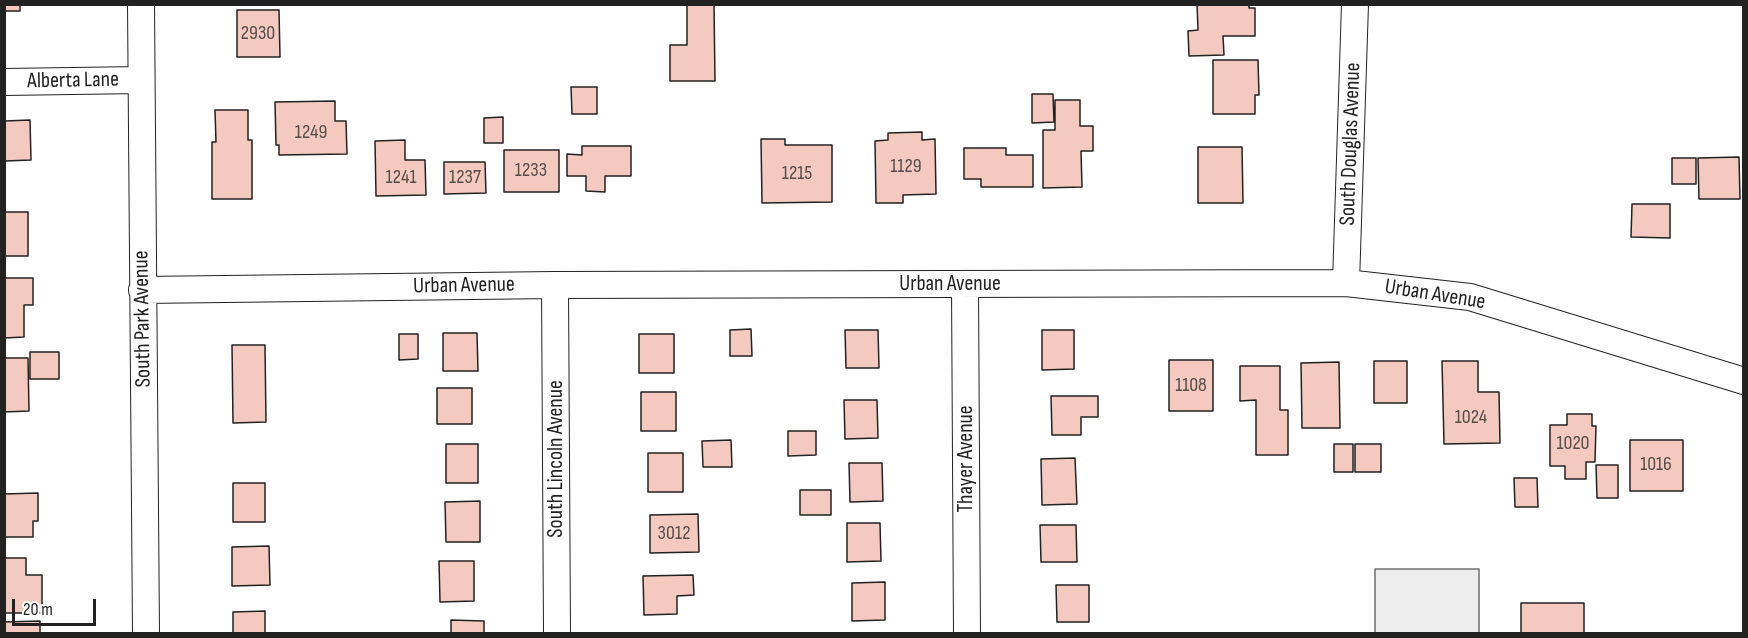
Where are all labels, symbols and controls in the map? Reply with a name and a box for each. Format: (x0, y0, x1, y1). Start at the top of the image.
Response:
house number: 2930 (241, 22, 275, 46)
street label: South Douglas Avenue (1335, 62, 1367, 226)
street label: Alberta Lane (27, 67, 119, 95)
house number: 1249 (295, 121, 327, 145)
house number: 1129 (890, 155, 922, 179)
house number: 1233 (515, 159, 547, 183)
house number: 1215 (782, 162, 812, 186)
house number: 1241 (386, 166, 416, 190)
house number: 1237 (449, 166, 481, 190)
street label: South Park Avenue (129, 250, 157, 388)
street label: Urban Avenue (899, 271, 1001, 297)
street label: Urban Avenue (413, 272, 515, 300)
street label: Urban Avenue (1383, 274, 1487, 316)
house number: 1108 (1175, 374, 1207, 398)
street label: South Lincoln Avenue (543, 380, 569, 538)
street label: Thayer Avenue (953, 405, 979, 513)
house number: 1024 (1455, 406, 1487, 430)
house number: 1020 (1556, 432, 1590, 456)
house number: 1016 (1640, 453, 1672, 477)
house number: 3012 (658, 522, 690, 546)
scale bar (15, 587, 99, 625)
text: 20 m (23, 599, 53, 620)

